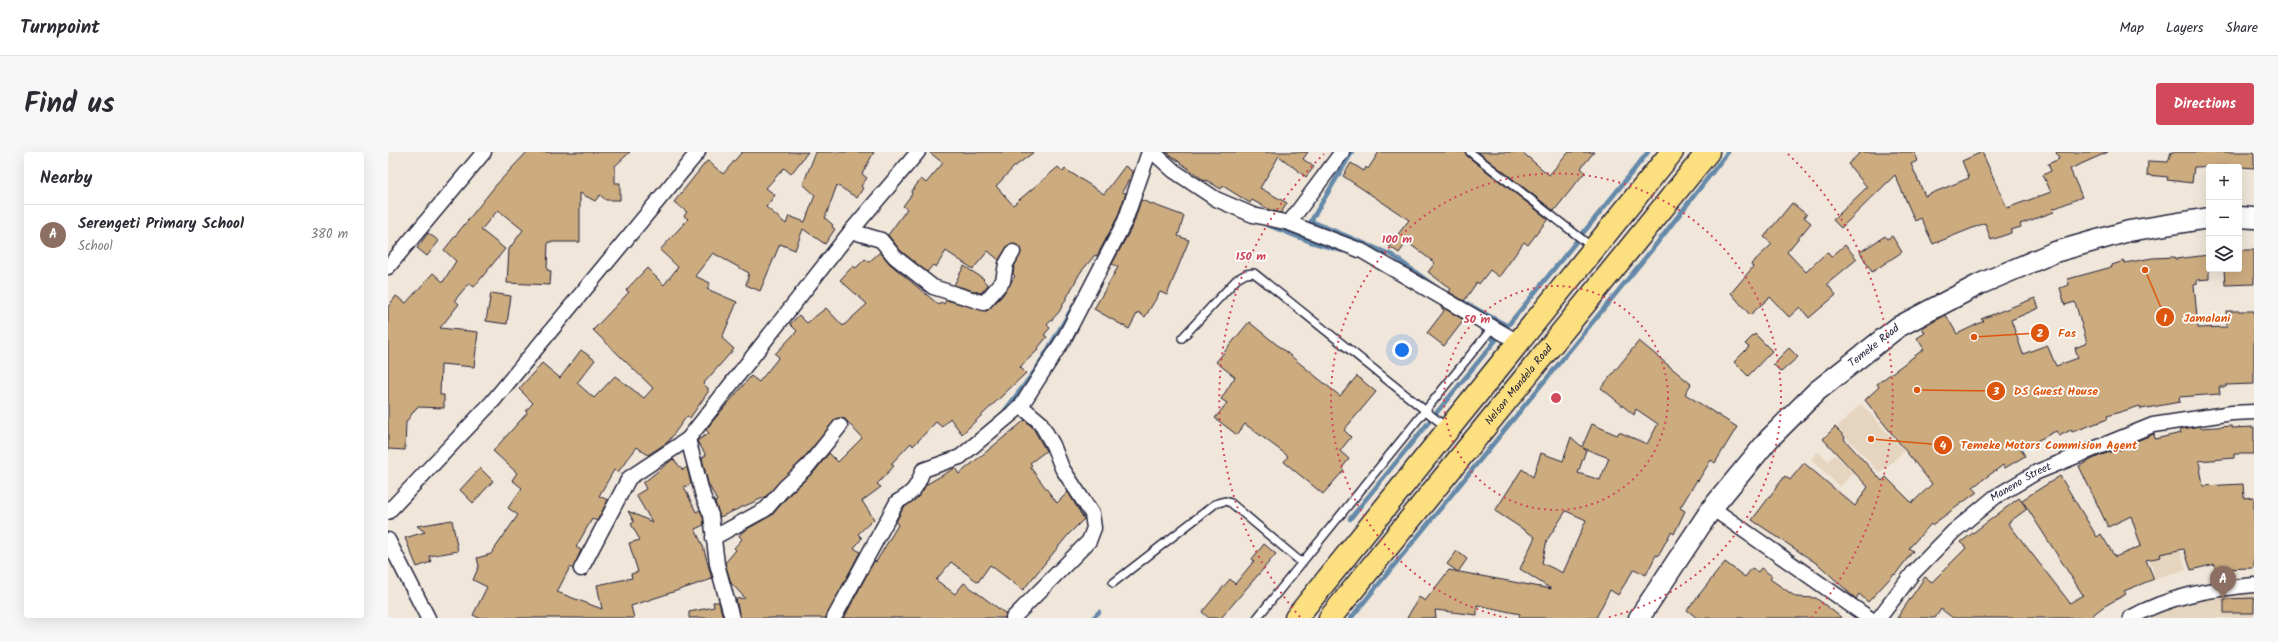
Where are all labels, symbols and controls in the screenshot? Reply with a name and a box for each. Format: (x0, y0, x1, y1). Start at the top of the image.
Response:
text: Turnpoint (20, 13, 100, 43)
text: Map (2120, 17, 2144, 39)
text: Layers (2166, 17, 2204, 39)
text: Share (2226, 17, 2258, 39)
text: Find us (24, 82, 115, 127)
button: Directions (2156, 83, 2254, 125)
map controls (2206, 164, 2242, 272)
button: + (2206, 164, 2242, 200)
text: Nearby (40, 165, 92, 192)
button: − (2206, 200, 2242, 236)
text: Serengeti Primary School (78, 212, 244, 236)
text: A (49, 224, 57, 245)
text: 380 m (311, 224, 348, 245)
text: 100 m (1382, 230, 1412, 249)
text: School (78, 236, 113, 257)
button: layers (2206, 236, 2242, 272)
text: 150 m (1236, 247, 1266, 266)
callout: Jamalani (2155, 305, 2238, 329)
text: 1 (2163, 309, 2167, 328)
text: Jamalani (2184, 309, 2231, 328)
text: 50 m (1463, 310, 1491, 329)
street label: Temeke Road (1844, 320, 1904, 372)
callout: Fas (2030, 321, 2084, 345)
text: 2 (2037, 324, 2044, 343)
text: Fas (2058, 324, 2077, 343)
your location (1392, 340, 1412, 360)
street label: Nelson Mandela Road (1481, 340, 1558, 429)
callout: DS Guest House (1986, 379, 2106, 403)
text: 3 (1992, 382, 2000, 401)
text: DS Guest House (2014, 382, 2098, 401)
centre of rings (1549, 391, 1563, 405)
callout: Temeke Motors Commision Agent (1933, 433, 2145, 457)
text: 4 (1940, 436, 1947, 455)
text: Temeke Motors Commision Agent (1961, 436, 2138, 455)
street label: Maneno Street (1987, 458, 2055, 507)
pin: A (2210, 566, 2236, 599)

